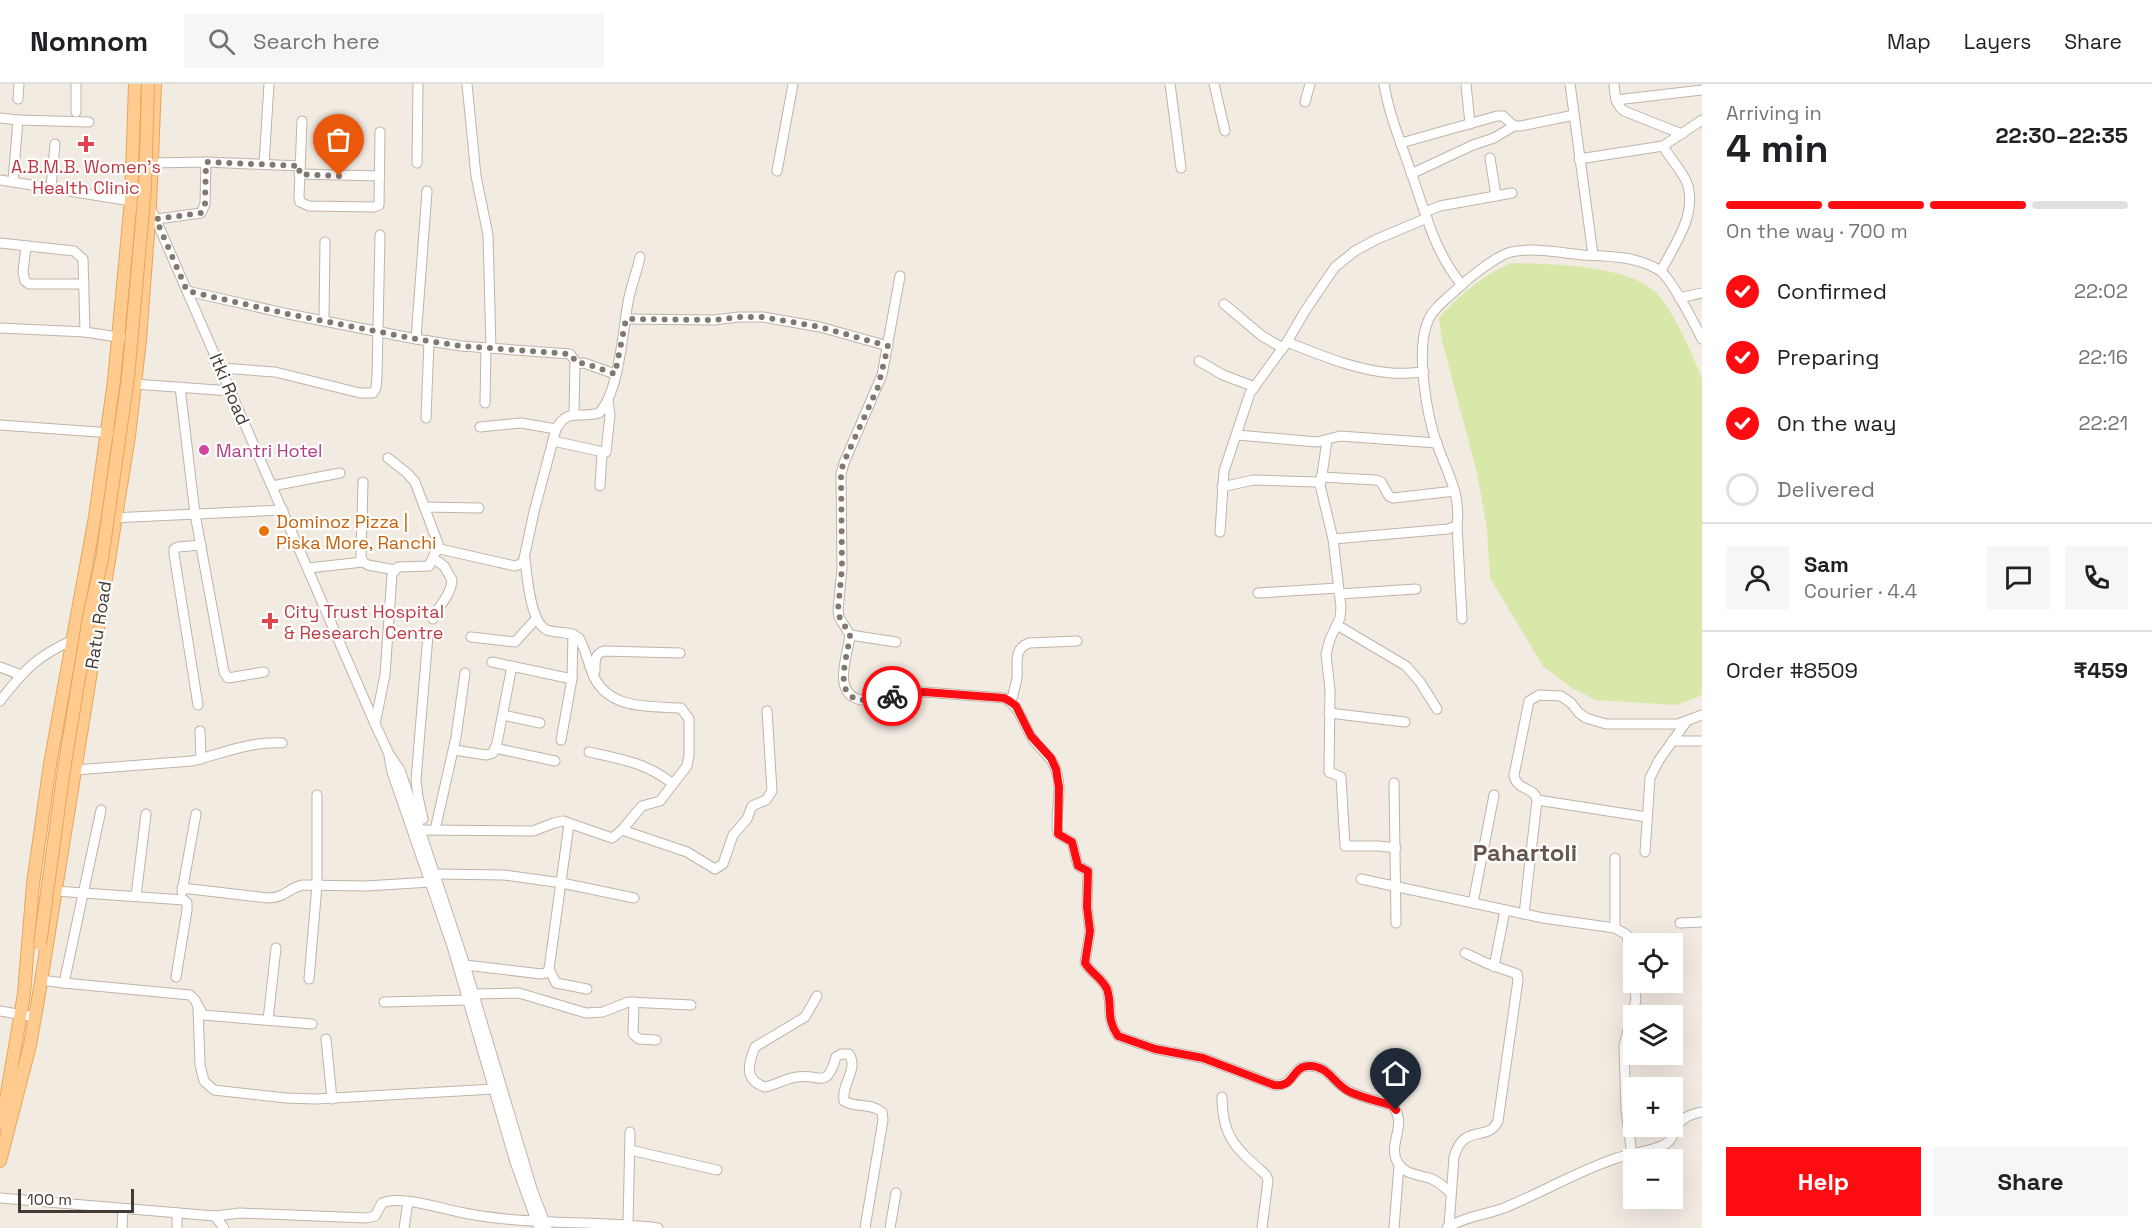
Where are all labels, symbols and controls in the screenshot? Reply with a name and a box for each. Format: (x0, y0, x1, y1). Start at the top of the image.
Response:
search box (184, 14, 604, 68)
text: Nomnom (30, 23, 148, 59)
icon: search (205, 25, 238, 58)
text: Search here (253, 27, 380, 55)
text: Map (1887, 28, 1931, 55)
text: Layers (1964, 28, 2031, 55)
text: Share (2064, 28, 2122, 55)
text: Arriving in (1726, 100, 1822, 126)
pin (313, 114, 364, 176)
text: 22:30–22:35 (1996, 121, 2128, 149)
icon: bag (322, 123, 355, 156)
text: 4 min (1726, 124, 1828, 173)
marker: A.B.M.B. Women's Health Clinic (77, 135, 95, 153)
place label: A.B.M.B. Women's Health Clinic (11, 155, 161, 199)
text: On the way · 700 m (1726, 218, 1908, 244)
icon: check (1726, 275, 1759, 308)
text: Confirmed (1777, 277, 1887, 305)
text: 22:02 (2074, 278, 2128, 304)
icon: check (1726, 341, 1759, 374)
text: Preparing (1777, 343, 1879, 371)
text: 22:16 (2078, 344, 2128, 370)
street label: Itki Road (205, 350, 255, 428)
icon: check (1726, 407, 1759, 440)
text: On the way (1777, 409, 1896, 437)
text: 22:21 (2078, 410, 2128, 436)
place label: Mantri Hotel (216, 439, 322, 462)
marker: Mantri Hotel (197, 443, 211, 457)
text: Delivered (1777, 475, 1875, 503)
place label: Dominoz Pizza | Piska More, Ranchi (276, 510, 436, 554)
marker: Dominoz Pizza | Piska More, Ranchi (257, 524, 271, 538)
button: person (1726, 546, 1789, 609)
button: chat (1987, 546, 2050, 609)
button: phone (2065, 546, 2128, 609)
text: Sam (1804, 550, 1849, 578)
text: Courier · 4.4 (1804, 578, 1917, 604)
street label: Ratu Road (80, 579, 116, 671)
place label: City Trust Hospital & Research Centre (284, 600, 444, 644)
marker: City Trust Hospital & Research Centre (261, 612, 279, 630)
text: Order #8509 (1726, 656, 1858, 684)
text: ₹459 (2074, 656, 2128, 684)
courier (862, 666, 922, 726)
icon: bike (876, 680, 909, 713)
district label: Pahartoli (1473, 837, 1577, 868)
map controls (1623, 933, 1683, 1209)
button: locate (1623, 933, 1683, 993)
button: layers (1623, 1005, 1683, 1065)
pin (1370, 1048, 1421, 1110)
icon: home (1379, 1057, 1412, 1090)
button: + (1623, 1077, 1683, 1137)
button: Help (1726, 1147, 1921, 1216)
button: Share (1933, 1147, 2128, 1216)
button: − (1623, 1149, 1683, 1209)
scale bar (18, 1186, 134, 1214)
text: 100 m (27, 1189, 72, 1210)

